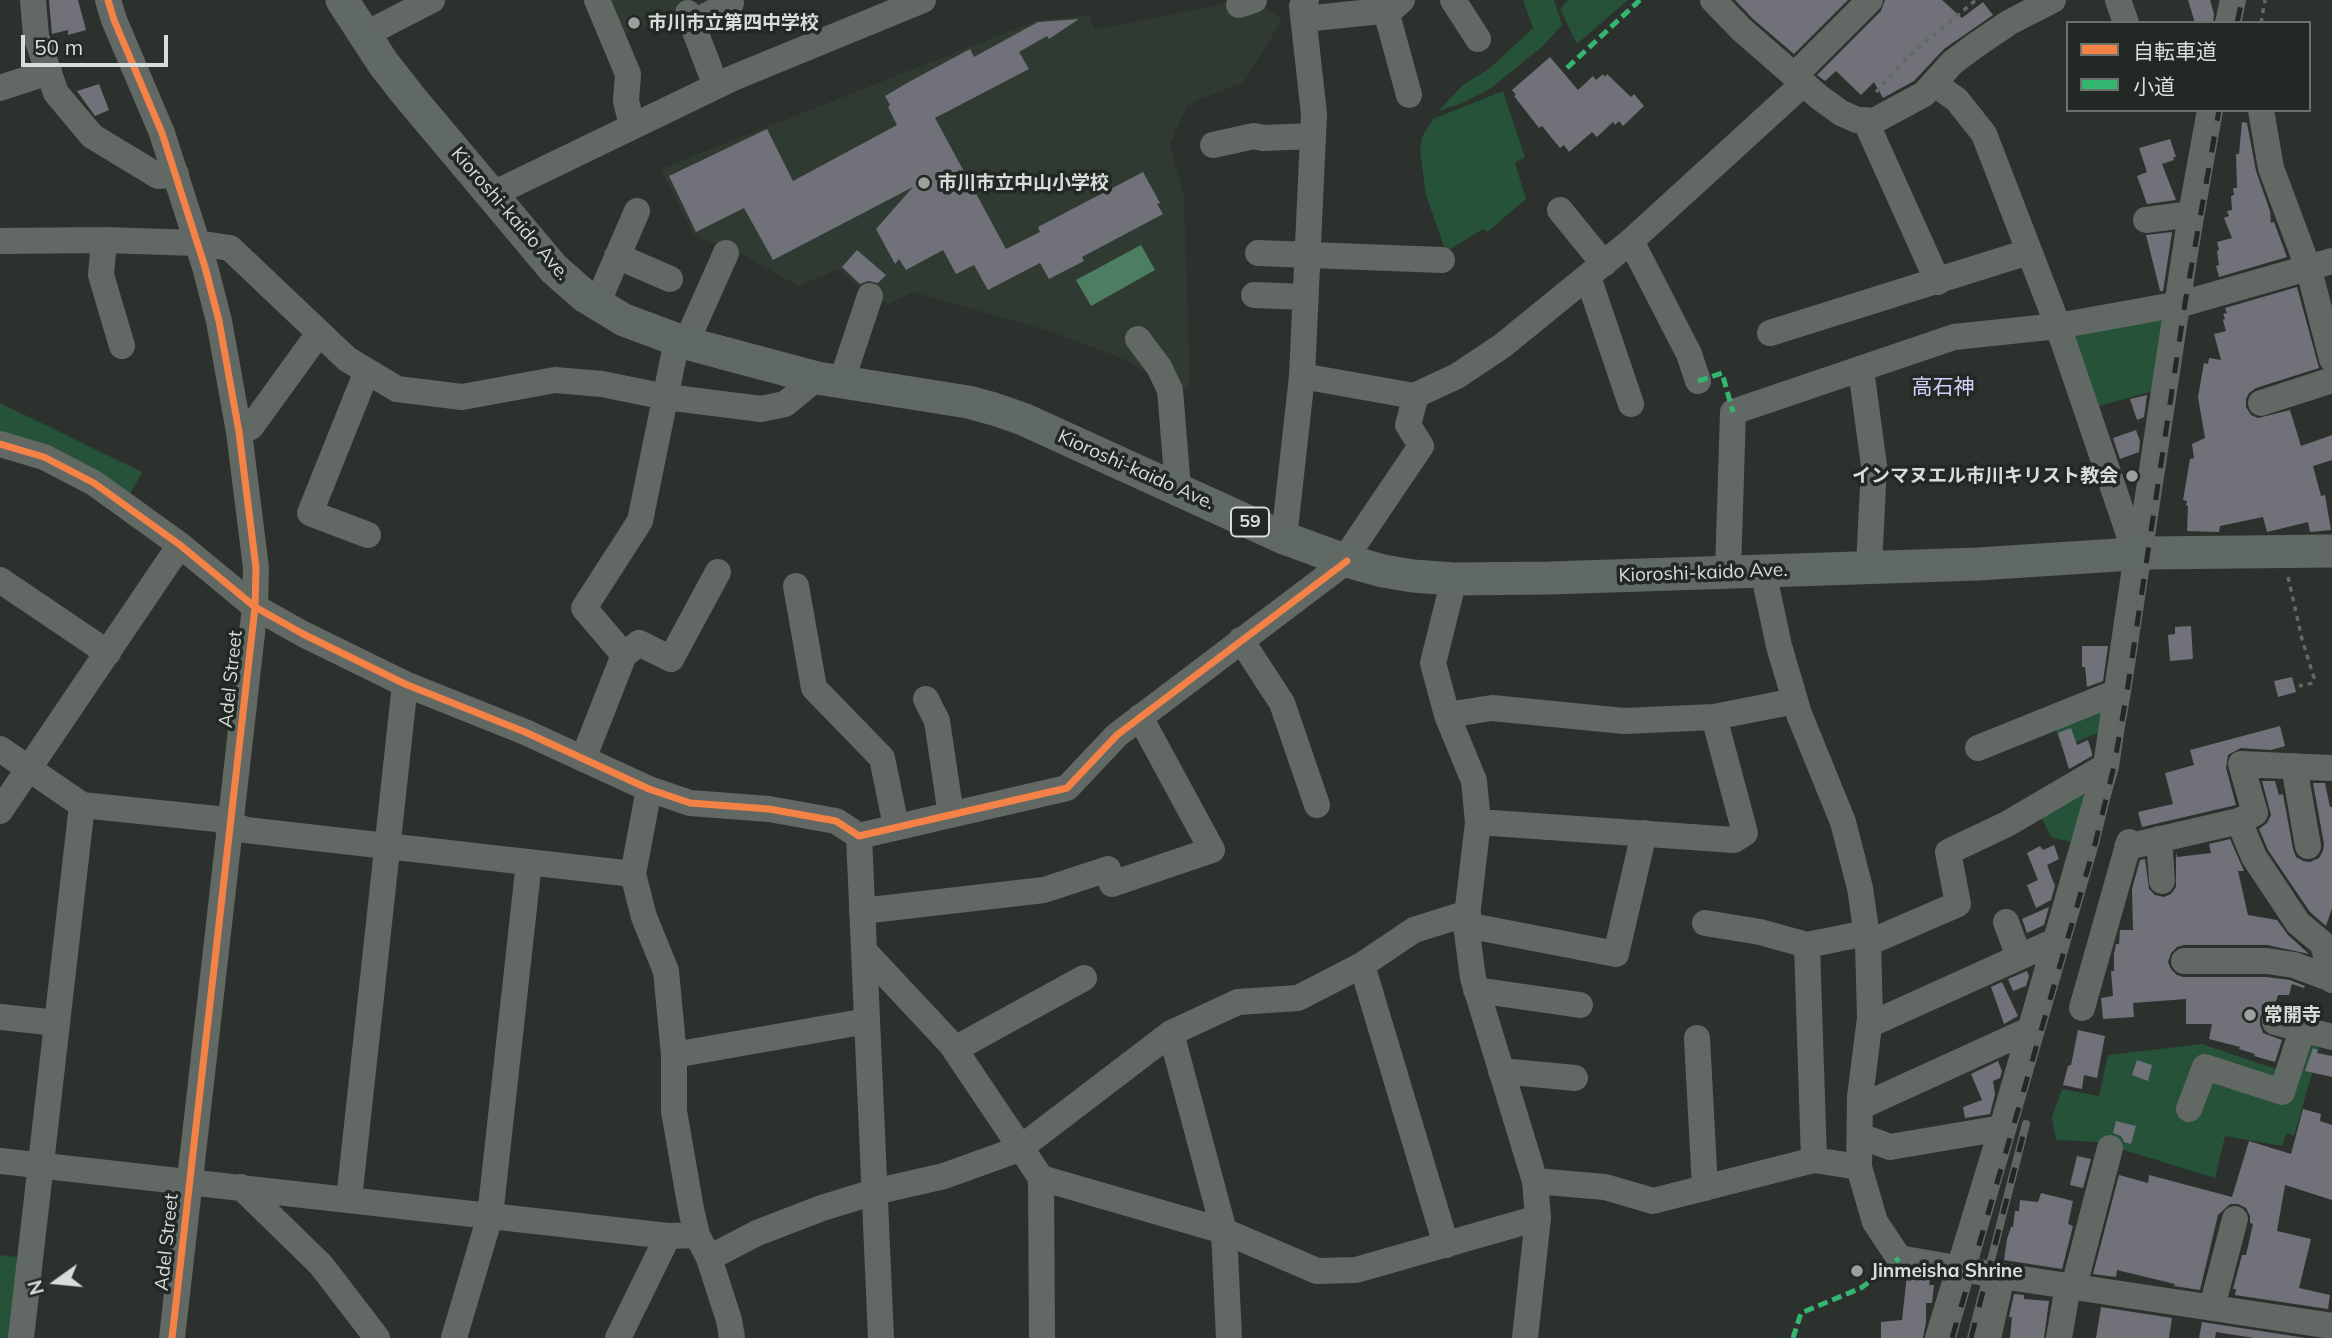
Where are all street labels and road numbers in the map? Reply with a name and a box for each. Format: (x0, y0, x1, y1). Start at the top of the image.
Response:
street label: Kioroshi-kaido Ave. (446, 143, 574, 285)
street label: Kioroshi-kaido Ave. (1054, 425, 1218, 515)
road number: 59 (1231, 508, 1269, 536)
street label: Kioroshi-kaido Ave. (1618, 559, 1788, 587)
street label: Adel Street (215, 629, 247, 729)
street label: Adel Street (151, 1192, 183, 1292)

